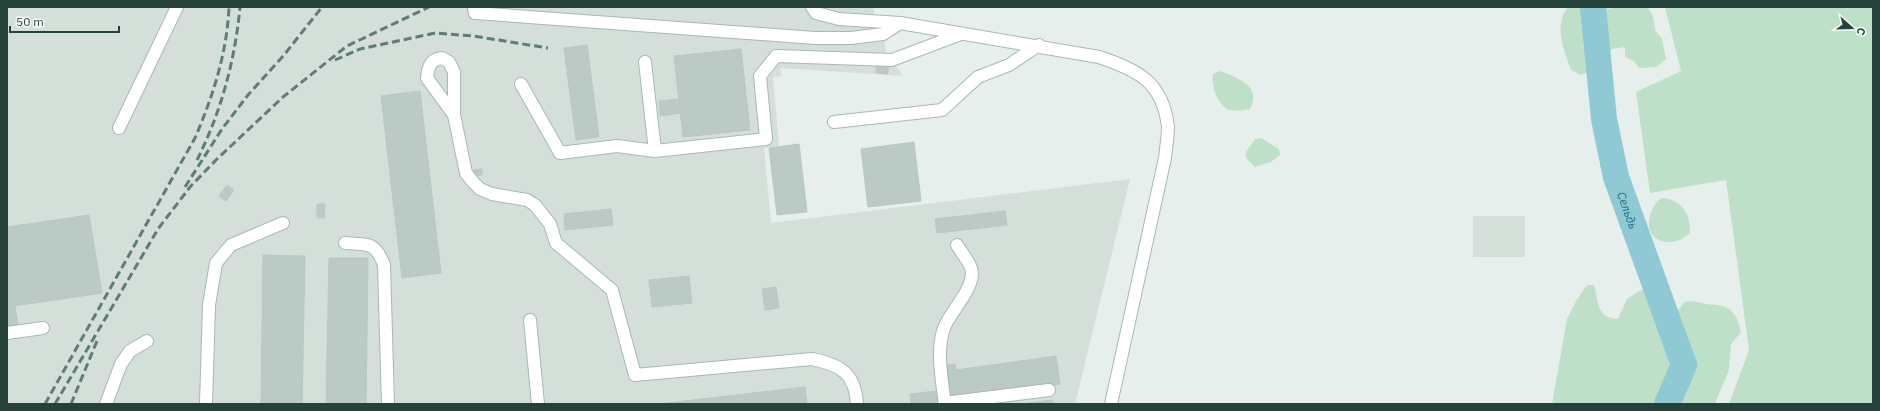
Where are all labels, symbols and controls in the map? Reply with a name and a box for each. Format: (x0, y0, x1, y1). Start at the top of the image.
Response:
scale bar (10, 8, 119, 34)
north arrow (1832, 8, 1872, 48)
text: 50 m (16, 14, 44, 29)
text: С (1854, 26, 1869, 37)
water label: Сельдь (1614, 189, 1642, 231)

